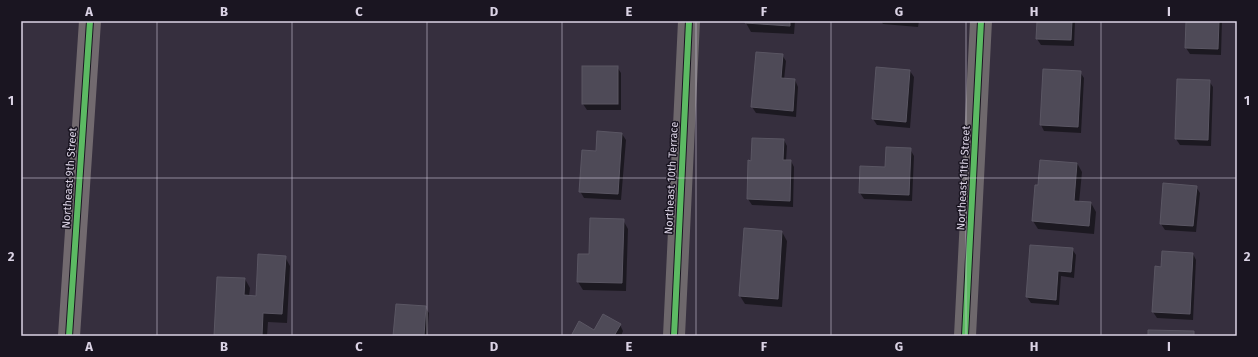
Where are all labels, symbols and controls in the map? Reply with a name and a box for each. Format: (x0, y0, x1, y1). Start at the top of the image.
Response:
text: A (84, 4, 93, 19)
text: B (220, 4, 228, 19)
text: C (355, 4, 363, 19)
text: D (490, 4, 499, 19)
text: E (626, 4, 633, 19)
text: F (761, 4, 768, 19)
text: G (895, 4, 903, 19)
text: H (1030, 4, 1038, 19)
text: I (1167, 4, 1171, 19)
text: 1 (8, 93, 14, 108)
text: 1 (1244, 93, 1250, 108)
street label: Northeast 10th Terrace (662, 121, 681, 235)
street label: Northeast 11th Street (954, 125, 973, 231)
street label: Northeast 9th Street (59, 127, 80, 229)
text: 2 (8, 249, 15, 264)
text: 2 (1244, 249, 1251, 264)
text: A (84, 339, 93, 354)
text: B (220, 339, 228, 354)
text: C (355, 339, 363, 354)
text: D (490, 339, 499, 354)
text: E (626, 339, 633, 354)
text: F (761, 339, 768, 354)
text: G (895, 339, 903, 354)
text: H (1030, 339, 1038, 354)
text: I (1167, 339, 1171, 354)

